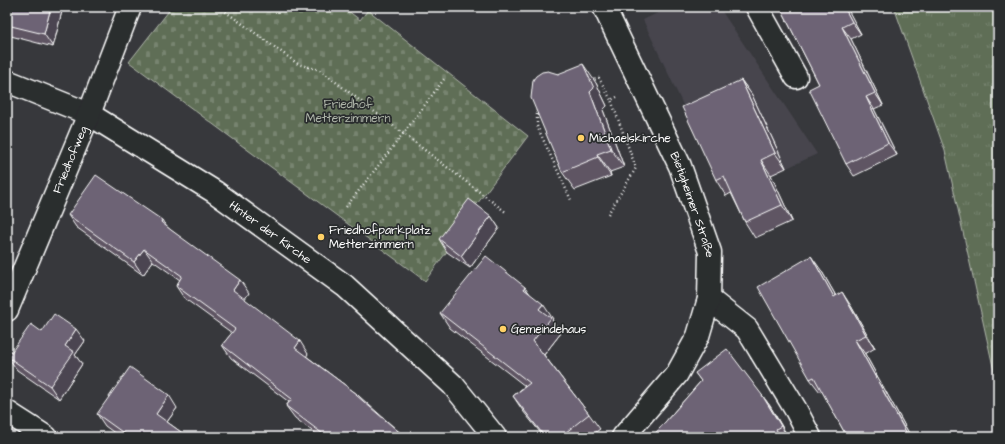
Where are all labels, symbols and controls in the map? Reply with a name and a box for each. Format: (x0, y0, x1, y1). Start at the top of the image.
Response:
park label: Friedhof Metterzimmern (306, 96, 390, 127)
street label: Friedhofweg (49, 123, 93, 196)
place label: Michaelskirche (589, 130, 671, 147)
marker: Michaelskirche (576, 133, 586, 143)
street label: Bietigheimer Straße (665, 149, 718, 258)
street label: Hinter der Kirche (226, 197, 315, 268)
place label: Friedhofparkplatz Metterzimmern (329, 222, 431, 253)
marker: Friedhofparkplatz Metterzimmern (316, 232, 326, 242)
place label: Gemeindehaus (511, 321, 586, 338)
marker: Gemeindehaus (498, 324, 508, 334)

